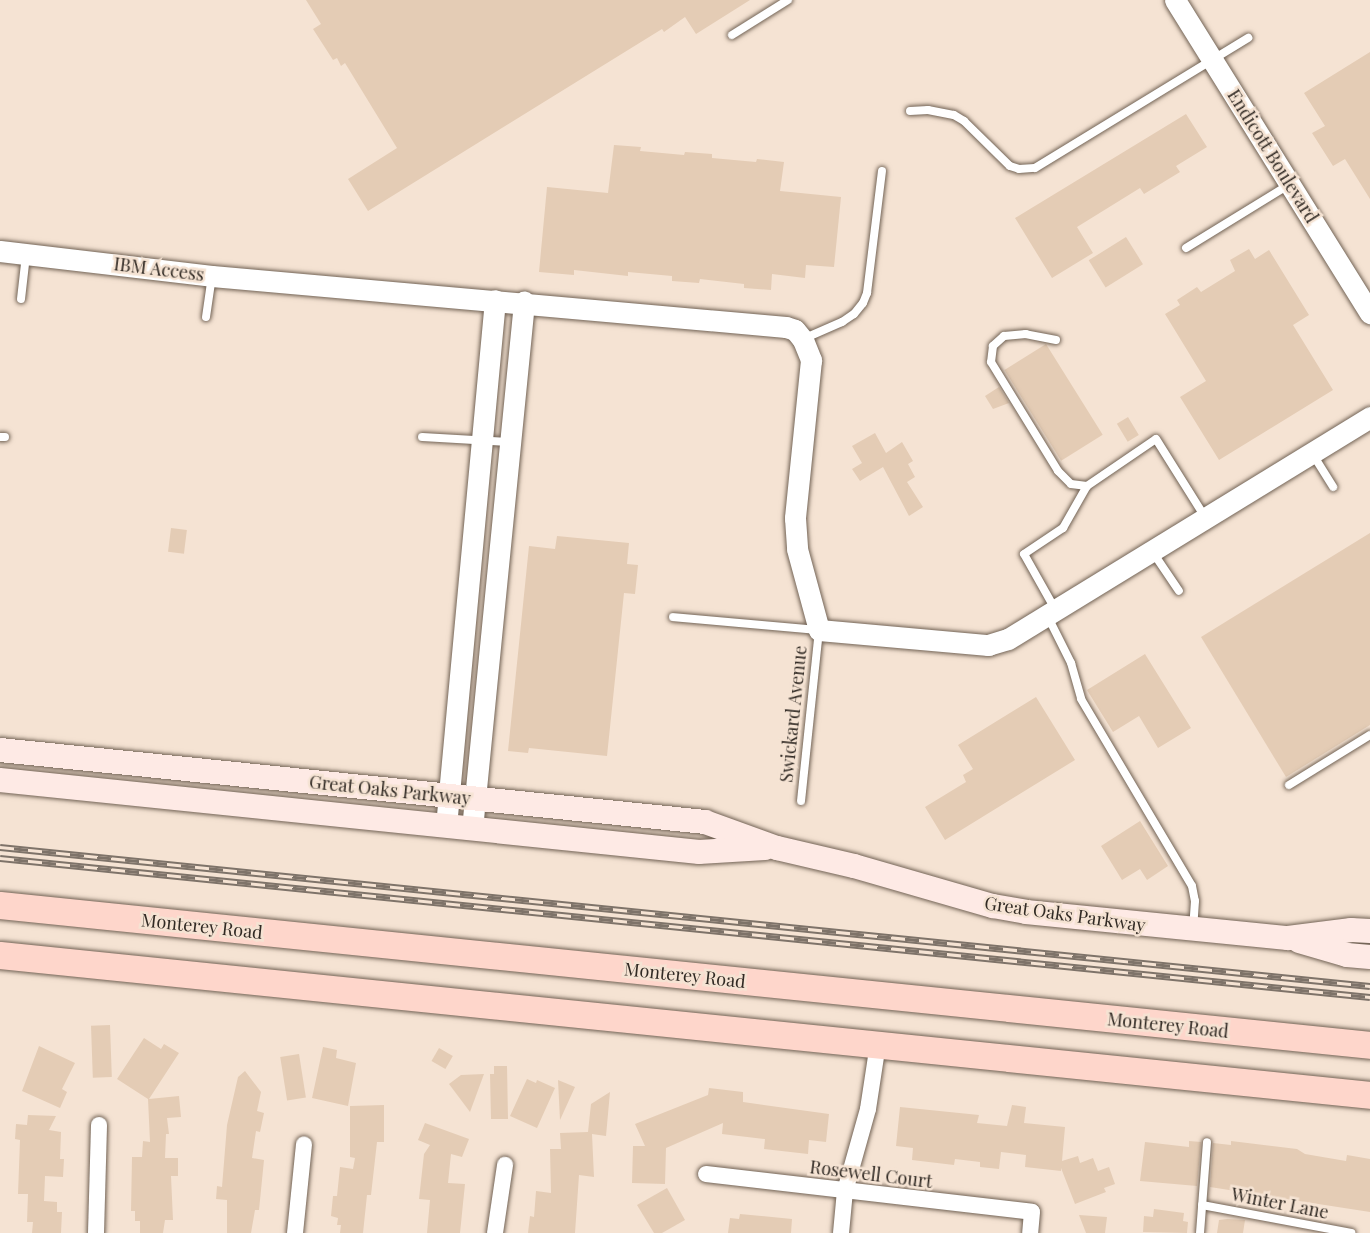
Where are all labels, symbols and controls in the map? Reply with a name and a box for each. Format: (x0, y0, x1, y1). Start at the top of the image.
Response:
street label: Endicott Boulevard (1223, 85, 1323, 227)
street label: IBM Access (112, 253, 206, 285)
street label: Swickard Avenue (775, 644, 811, 784)
street label: Great Oaks Parkway (308, 771, 472, 809)
street label: Great Oaks Parkway (983, 892, 1147, 936)
street label: Monterey Road (140, 909, 264, 943)
street label: Monterey Road (623, 958, 747, 992)
street label: Monterey Road (1106, 1008, 1230, 1042)
street label: Rosewell Court (809, 1156, 933, 1192)
street label: Winter Lane (1229, 1183, 1331, 1223)

